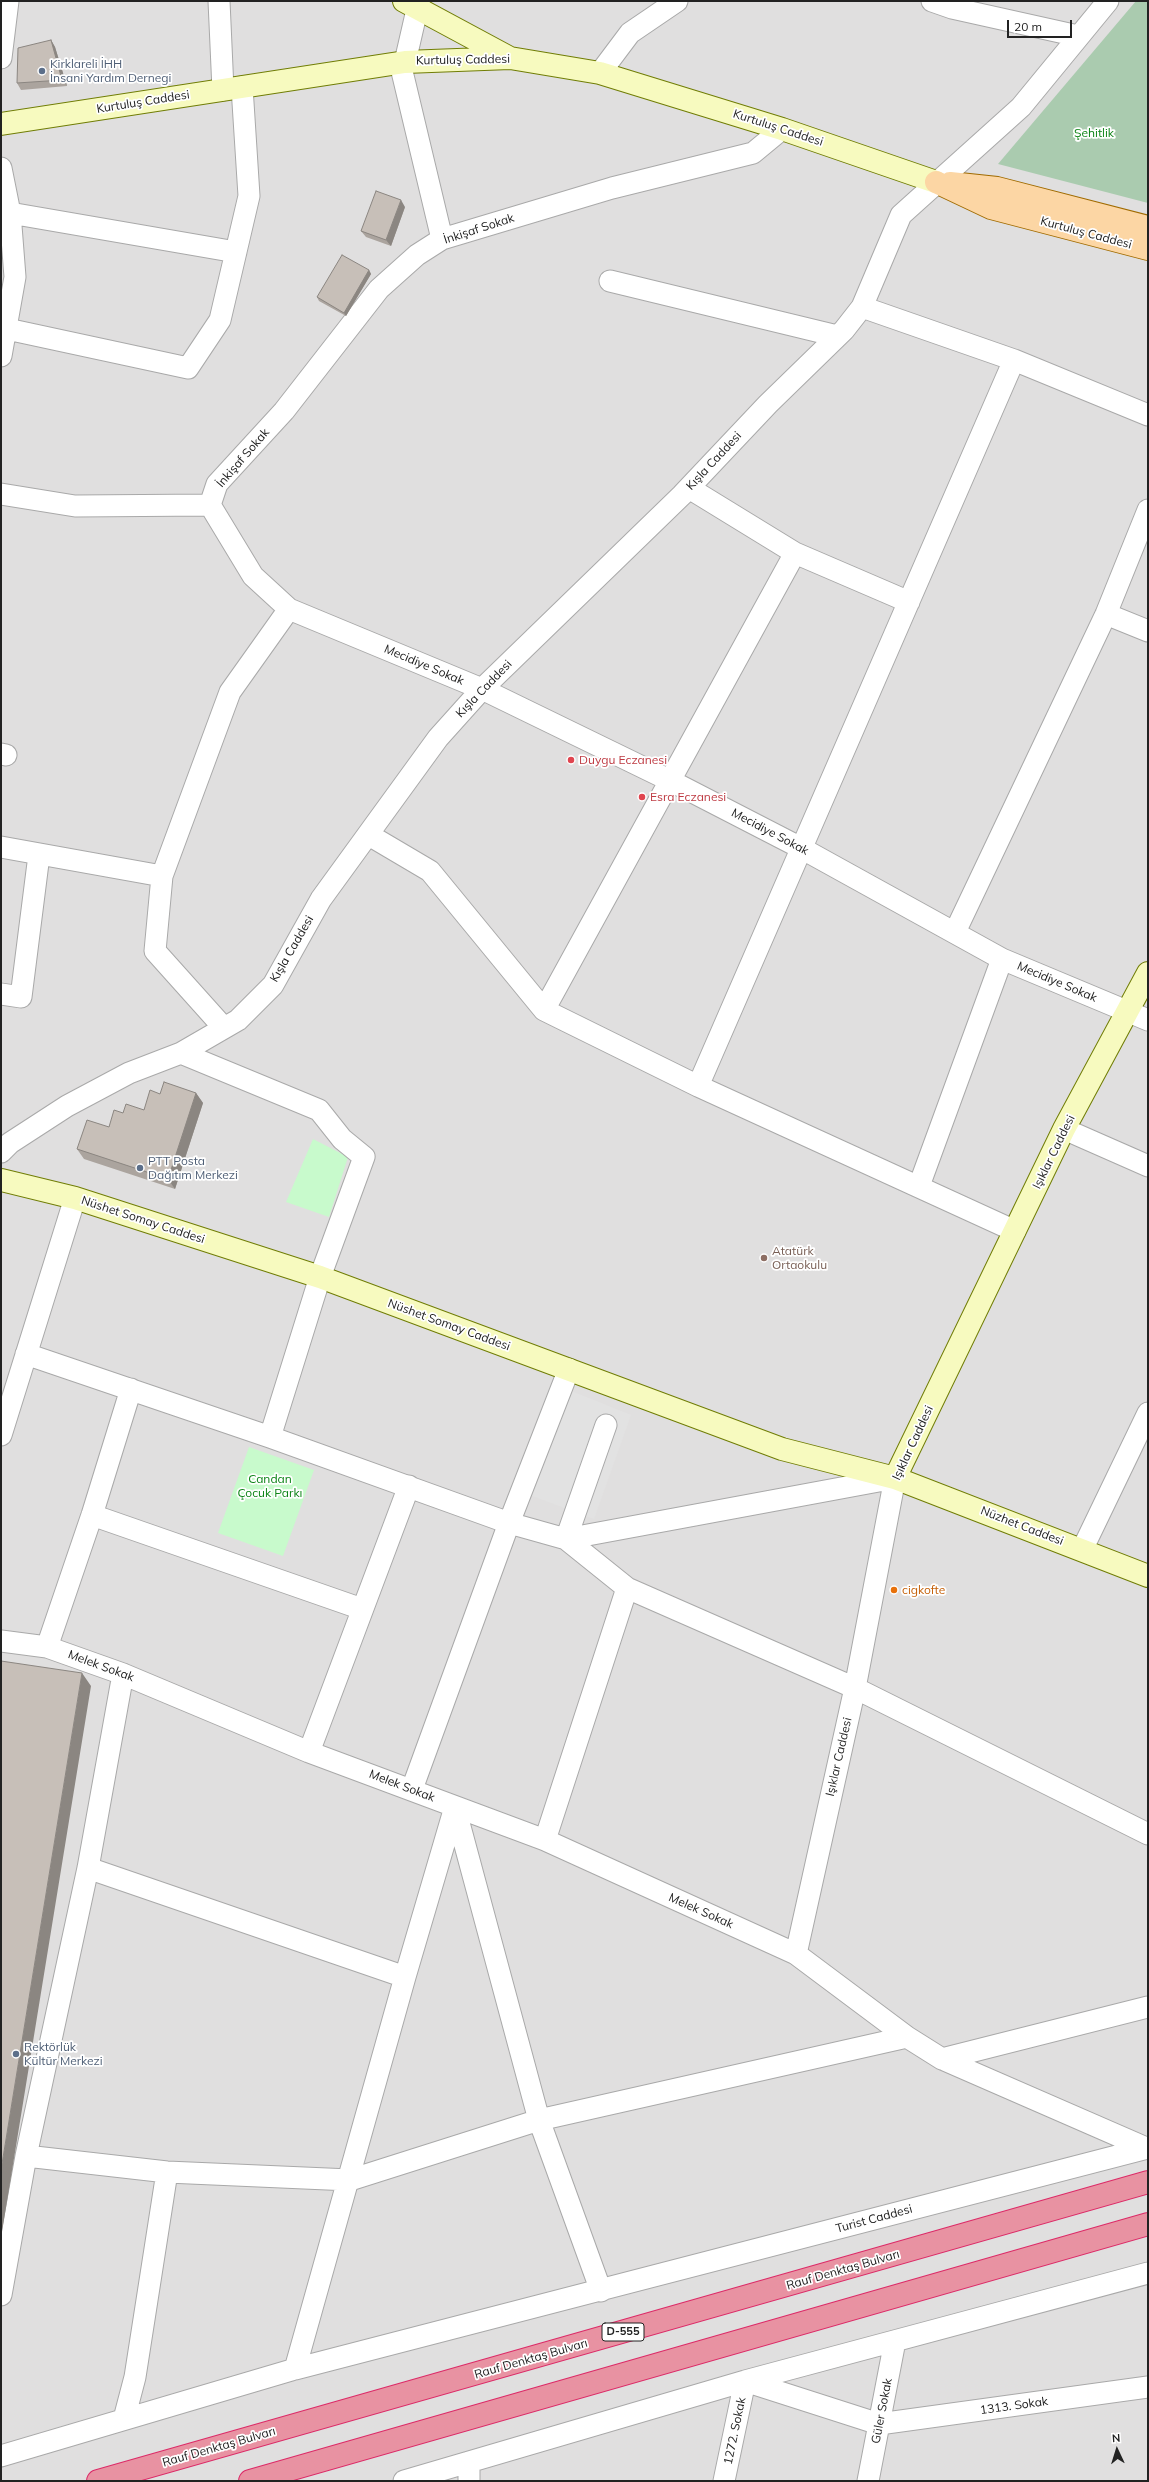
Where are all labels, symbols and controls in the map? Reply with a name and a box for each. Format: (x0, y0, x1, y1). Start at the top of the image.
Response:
scale bar (1009, 12, 1074, 38)
text: 20 m (1014, 19, 1042, 34)
street label: Kurtuluş Caddesi (416, 52, 510, 68)
place label: Kirklareli İHH İnsani Yardım Dernegi (50, 57, 171, 85)
marker: Kirklareli İHH İnsani Yardım Dernegi (37, 66, 47, 76)
street label: Kurtuluş Caddesi (95, 88, 191, 116)
street label: Kurtuluş Caddesi (731, 107, 825, 149)
park label: Şehitlik (1074, 126, 1114, 140)
street label: İnkişaf Sokak (442, 211, 516, 247)
street label: Kurtuluş Caddesi (1039, 214, 1133, 252)
street label: İnkişaf Sokak (214, 426, 272, 490)
street label: Kışla Caddesi (683, 429, 745, 493)
street label: Mecidiye Sokak (382, 642, 466, 688)
street label: Kışla Caddesi (453, 657, 515, 721)
place label: Duygu Eczanesi (579, 753, 667, 767)
marker: Duygu Eczanesi (566, 755, 576, 765)
place label: Esra Eczanesi (650, 790, 726, 804)
marker: Esra Eczanesi (637, 792, 647, 802)
street label: Mecidiye Sokak (729, 806, 811, 858)
street label: Kışla Caddesi (267, 913, 317, 985)
street label: Mecidiye Sokak (1015, 959, 1099, 1005)
street label: Işıklar Caddesi (1030, 1113, 1078, 1191)
place label: PTT Posta Dağıtım Merkezi (148, 1154, 238, 1182)
marker: PTT Posta Dağıtım Merkezi (135, 1163, 145, 1173)
street label: Nüshet Somay Caddesi (79, 1193, 207, 1247)
place label: Atatürk Ortaokulu (772, 1244, 827, 1272)
marker: Atatürk Ortaokulu (759, 1253, 769, 1263)
street label: Nüshet Somay Caddesi (386, 1296, 512, 1354)
street label: Işıklar Caddesi (889, 1403, 937, 1483)
park label: Candan Çocuk Parkı (238, 1472, 302, 1500)
street label: Nüzhet Caddesi (978, 1504, 1066, 1548)
place label: cigkofte (902, 1583, 945, 1597)
marker: cigkofte (889, 1585, 899, 1595)
street label: Melek Sokak (66, 1647, 136, 1685)
street label: Işıklar Caddesi (823, 1716, 855, 1798)
street label: Melek Sokak (367, 1767, 437, 1805)
street label: Melek Sokak (666, 1890, 736, 1932)
place label: Rektörlük Kültür Merkezi (24, 2040, 103, 2068)
marker: Rektörlük Kültür Merkezi (11, 2049, 21, 2059)
street label: Turist Caddesi (834, 2202, 914, 2236)
street label: Rauf Denktaş Bulvarı (785, 2247, 901, 2293)
road number: D-555 (602, 2323, 644, 2341)
street label: Rauf Denktaş Bulvarı (473, 2336, 589, 2382)
street label: Güler Sokak (869, 2377, 895, 2445)
street label: 1313. Sokak (979, 2394, 1049, 2418)
street label: 1272. Sokak (721, 2396, 749, 2466)
street label: Rauf Denktaş Bulvarı (161, 2424, 277, 2470)
north arrow (1097, 2430, 1137, 2470)
text: N (1112, 2431, 1121, 2445)

